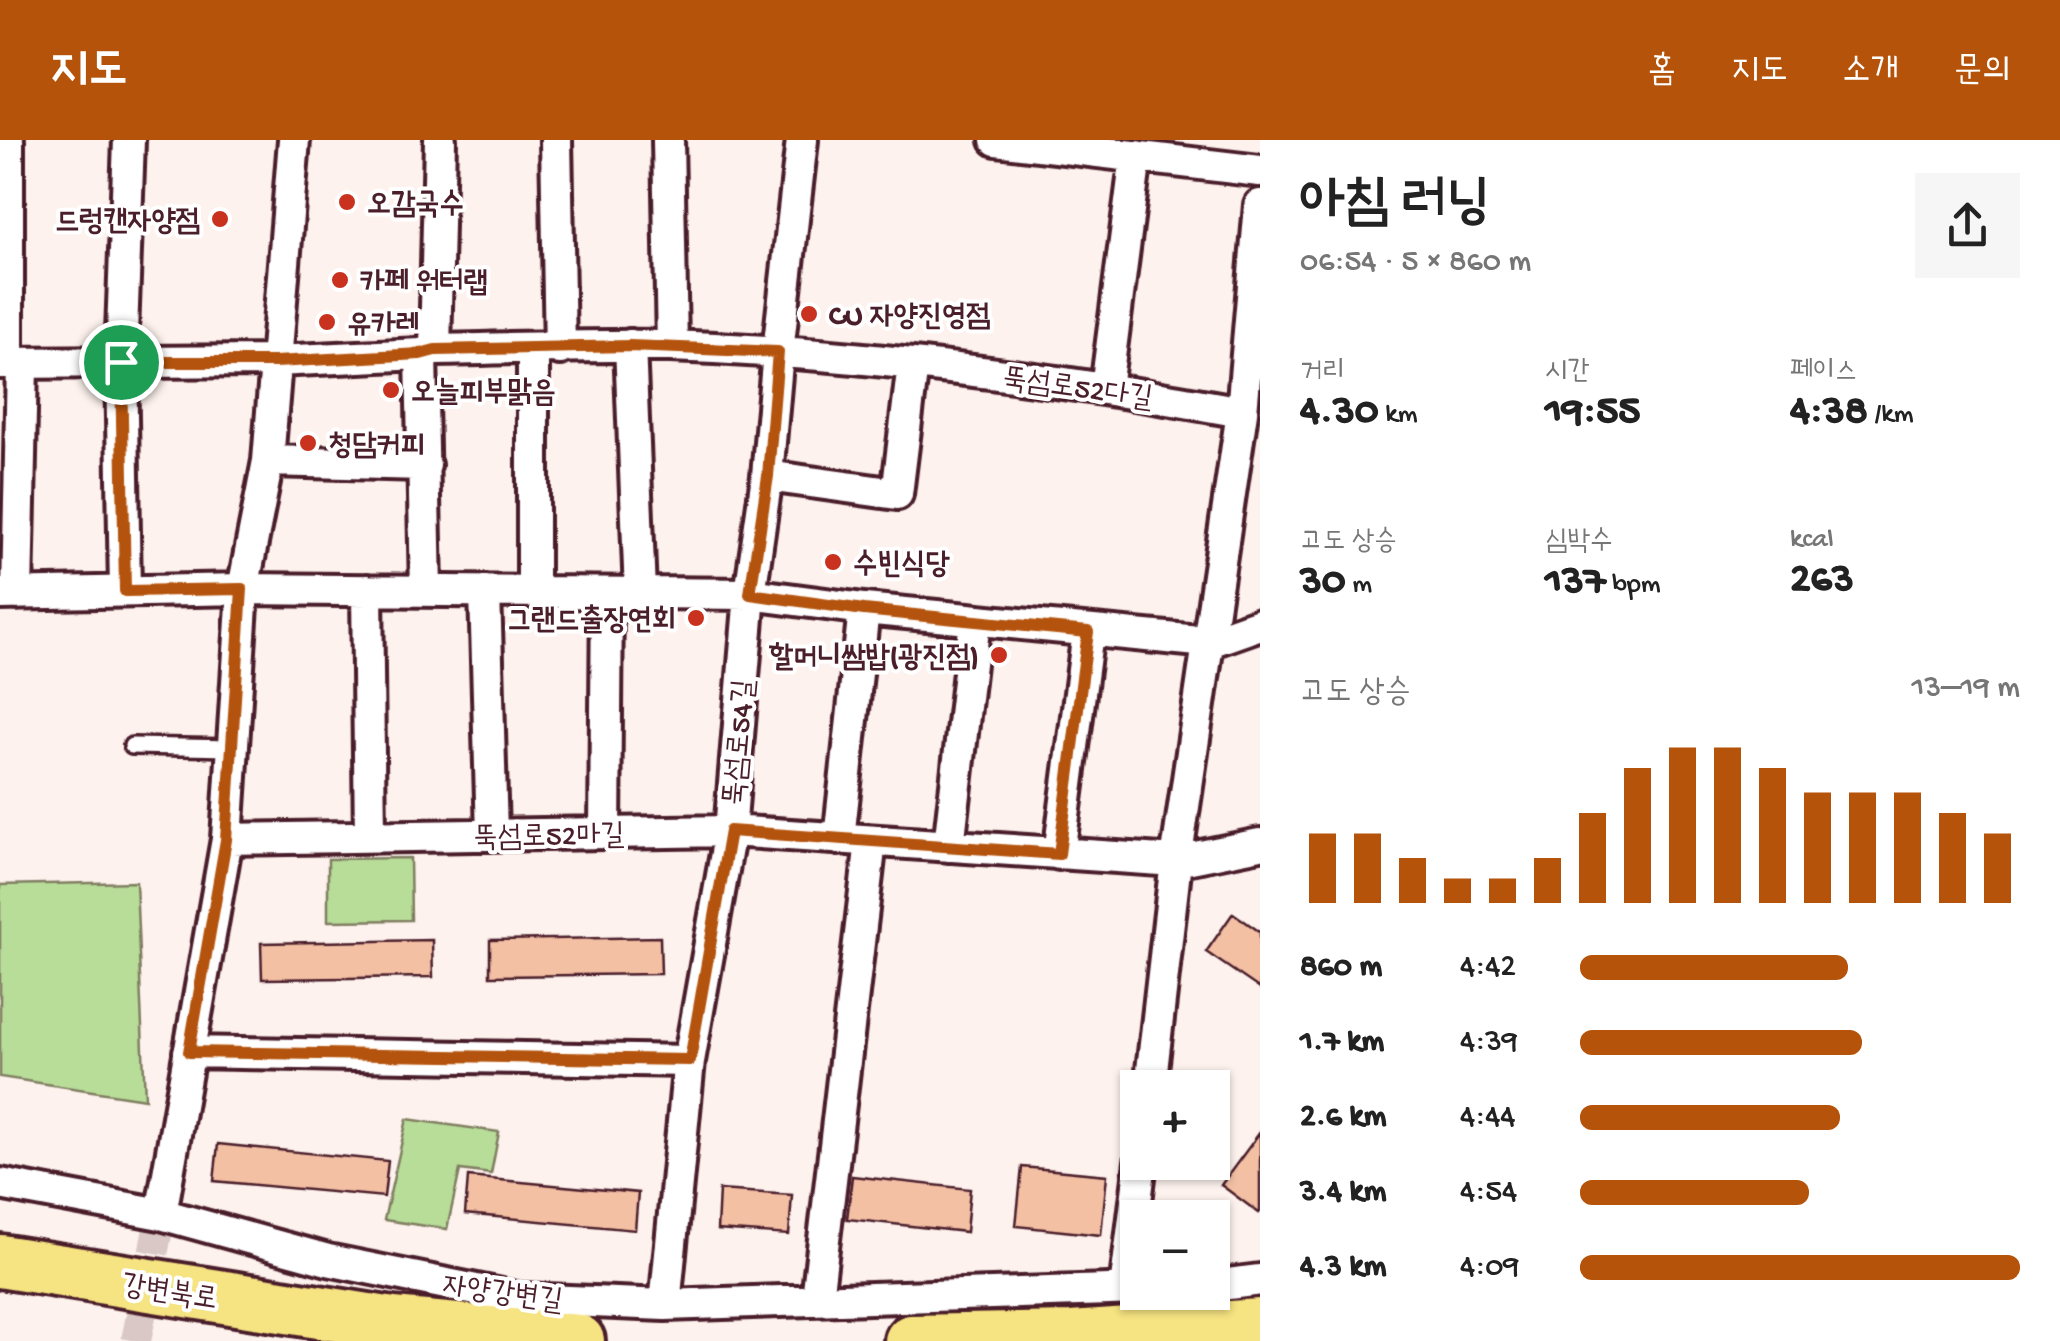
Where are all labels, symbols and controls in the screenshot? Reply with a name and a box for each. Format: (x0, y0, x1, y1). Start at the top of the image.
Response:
text: 지도 (50, 45, 127, 102)
text: 홈 (1648, 52, 1676, 93)
text: 지도 (1731, 52, 1787, 93)
text: 소개 (1842, 52, 1899, 93)
text: 문의 (1954, 52, 2010, 93)
button: share (1915, 173, 2020, 278)
text: 아침 러닝 (1300, 174, 1490, 238)
place label: 오감국수 (367, 189, 464, 224)
marker: 오감국수 (336, 191, 358, 213)
place label: 드렁캔자양점 (55, 206, 200, 241)
marker: 드렁캔자양점 (209, 208, 231, 230)
text: 06:54 · 5 × 860 m (1300, 244, 1531, 282)
place label: 카페 워터랩 (360, 267, 488, 302)
marker: 카페 워터랩 (329, 269, 351, 291)
place label: CU 자양진영점 (829, 301, 990, 336)
marker: CU 자양진영점 (798, 303, 820, 325)
place label: 유카레 (347, 309, 419, 344)
marker: 유카레 (316, 311, 338, 333)
pin (79, 320, 164, 405)
icon: arrive (94, 335, 149, 390)
text: 거리 (1300, 356, 1345, 389)
text: 시간 (1545, 356, 1590, 389)
text: 페이스 (1790, 356, 1858, 389)
street label: 뚝섬로52다길 (1000, 363, 1155, 418)
place label: 오늘피부맑음 (411, 377, 556, 412)
marker: 오늘피부맑음 (380, 379, 402, 401)
text: 4.30 (1300, 389, 1379, 438)
text: 19:55 (1545, 389, 1640, 438)
text: 4:38 (1790, 389, 1868, 438)
text: km (1379, 399, 1418, 432)
text: /km (1868, 399, 1914, 432)
place label: 청담커피 (328, 430, 425, 465)
marker: 청담커피 (297, 432, 319, 454)
text: kcal (1790, 524, 1834, 557)
text: 고도 상승 (1300, 526, 1397, 559)
text: 심박수 (1545, 526, 1613, 559)
place label: 수빈식당 (853, 549, 950, 584)
marker: 수빈식당 (822, 551, 844, 573)
text: 263 (1790, 557, 1854, 606)
text: 30 (1300, 559, 1346, 608)
text: 137 (1545, 559, 1606, 608)
text: m (1346, 569, 1372, 602)
text: bpm (1606, 569, 1661, 602)
place label: 그랜드출장연회 (507, 604, 676, 640)
marker: 그랜드출장연회 (685, 607, 707, 629)
place label: 할머니쌈밥(광진점) (768, 642, 979, 677)
marker: 할머니쌈밥(광진점) (988, 644, 1010, 666)
text: 13–19 m (1912, 670, 2020, 708)
text: 고도 상승 (1300, 675, 1411, 713)
street label: 뚝섬로54길 (719, 678, 764, 807)
street label: 뚝섬로52마길 (473, 820, 625, 857)
text: 860 m (1300, 949, 1382, 987)
text: 4:42 (1460, 949, 1516, 987)
text: 1.7 km (1300, 1024, 1384, 1062)
text: 4:39 (1460, 1024, 1518, 1062)
map controls (1120, 1070, 1230, 1310)
button: + (1120, 1070, 1230, 1180)
text: 2.6 km (1300, 1099, 1387, 1137)
text: 4:44 (1460, 1099, 1515, 1137)
text: 3.4 km (1300, 1174, 1386, 1212)
text: 4:54 (1460, 1174, 1517, 1212)
button: − (1120, 1200, 1230, 1310)
text: 4.3 km (1300, 1249, 1386, 1287)
text: 4:09 (1460, 1249, 1519, 1287)
street label: 강변북로 (119, 1270, 220, 1319)
street label: 자양강변길 (440, 1270, 565, 1321)

